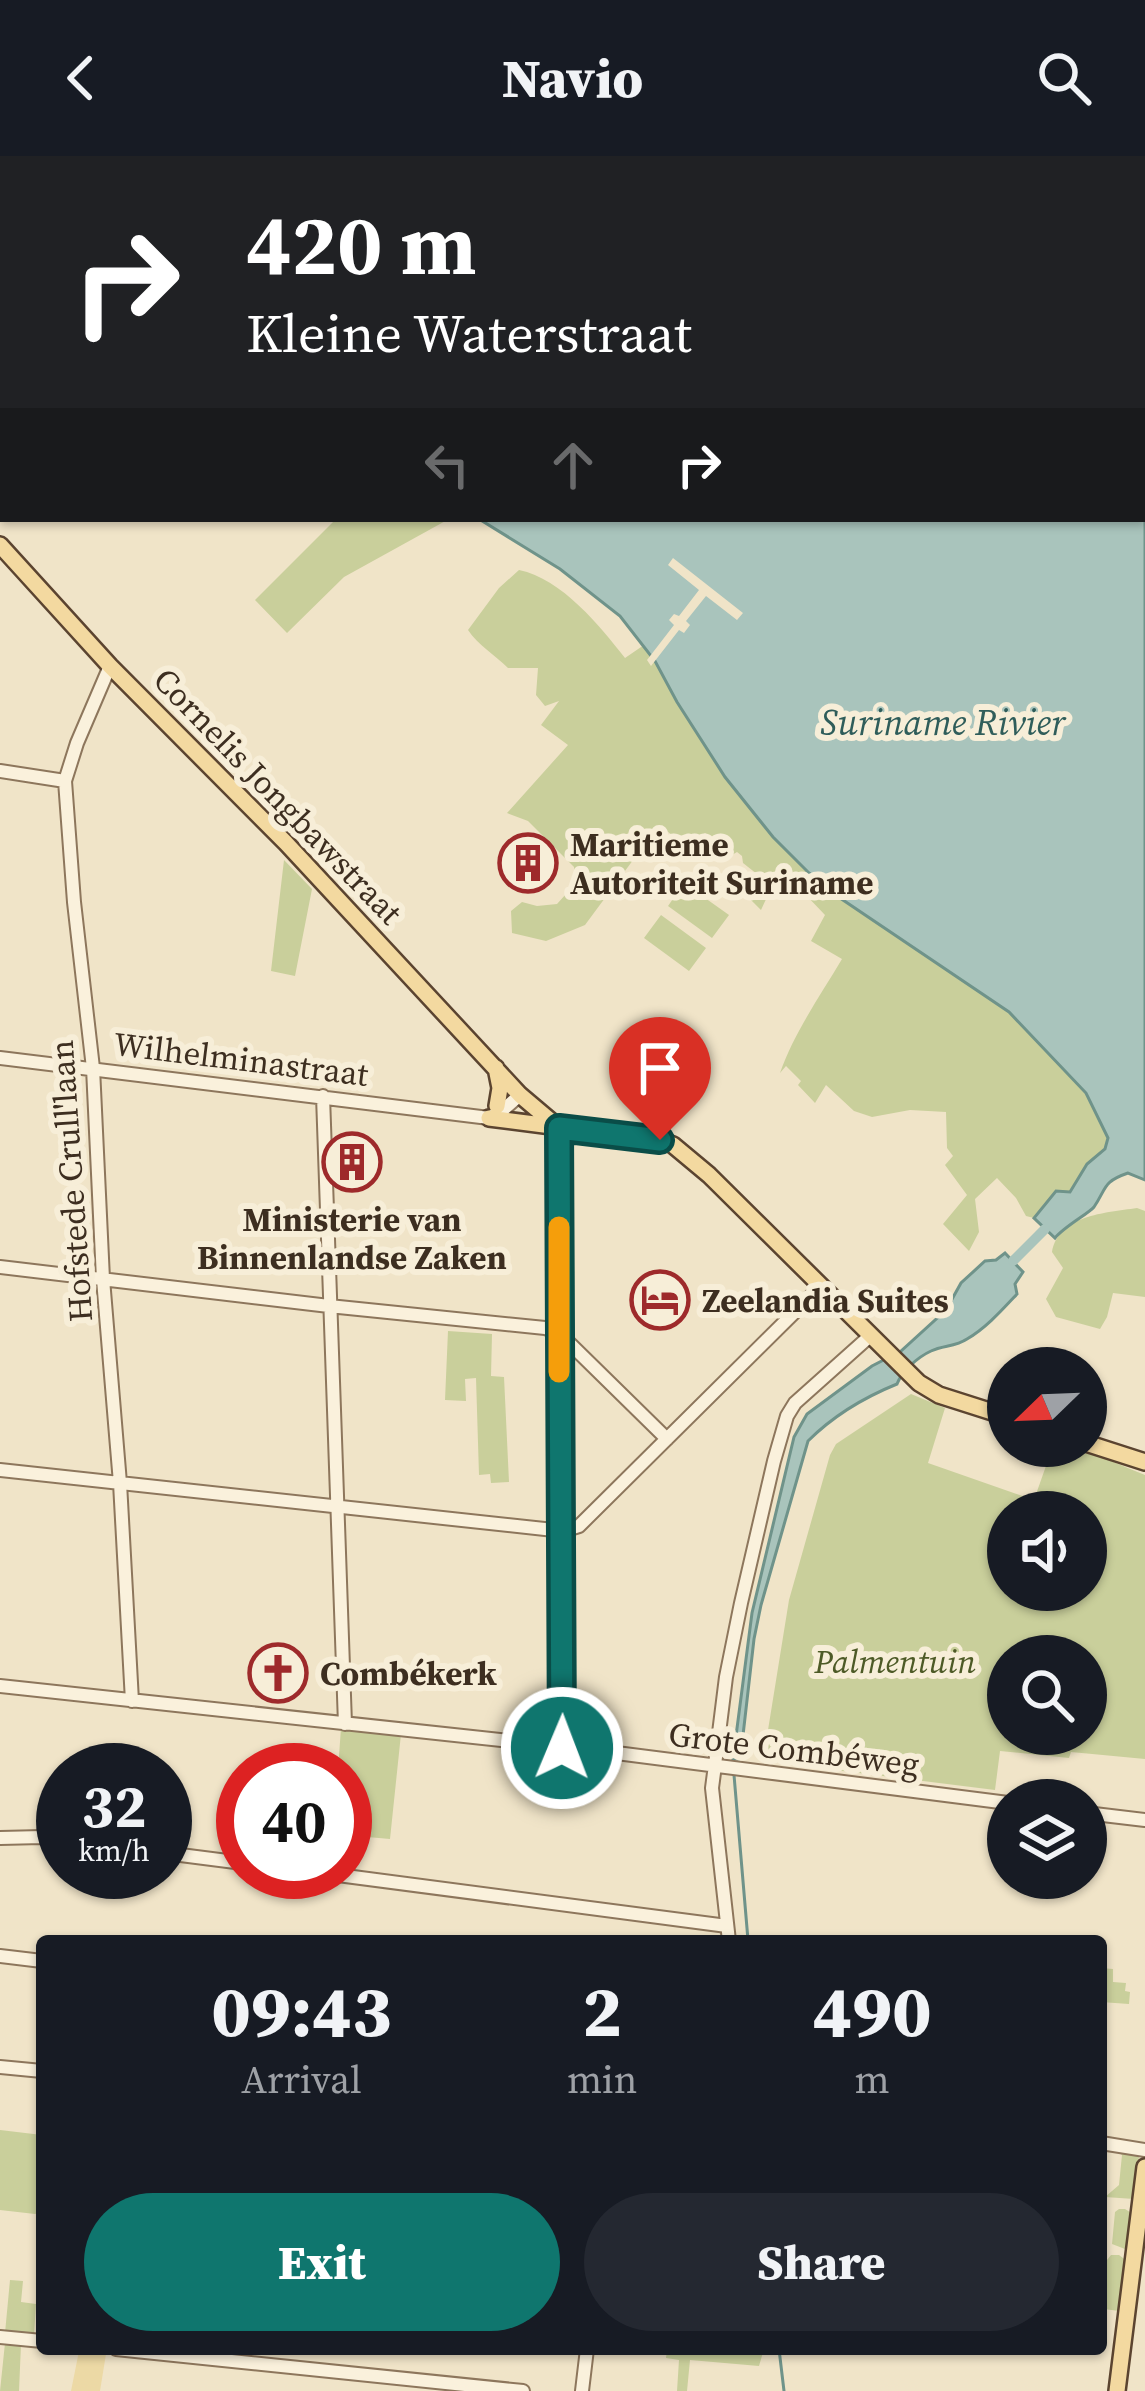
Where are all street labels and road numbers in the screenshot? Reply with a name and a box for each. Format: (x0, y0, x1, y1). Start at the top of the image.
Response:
street label: Cornelis Jongbawstraat (143, 658, 413, 934)
street label: Wilhelminastraat (111, 1021, 371, 1097)
street label: Hofstede Crull'laan (39, 1039, 103, 1323)
street label: Grote Combéweg (666, 1711, 922, 1787)

